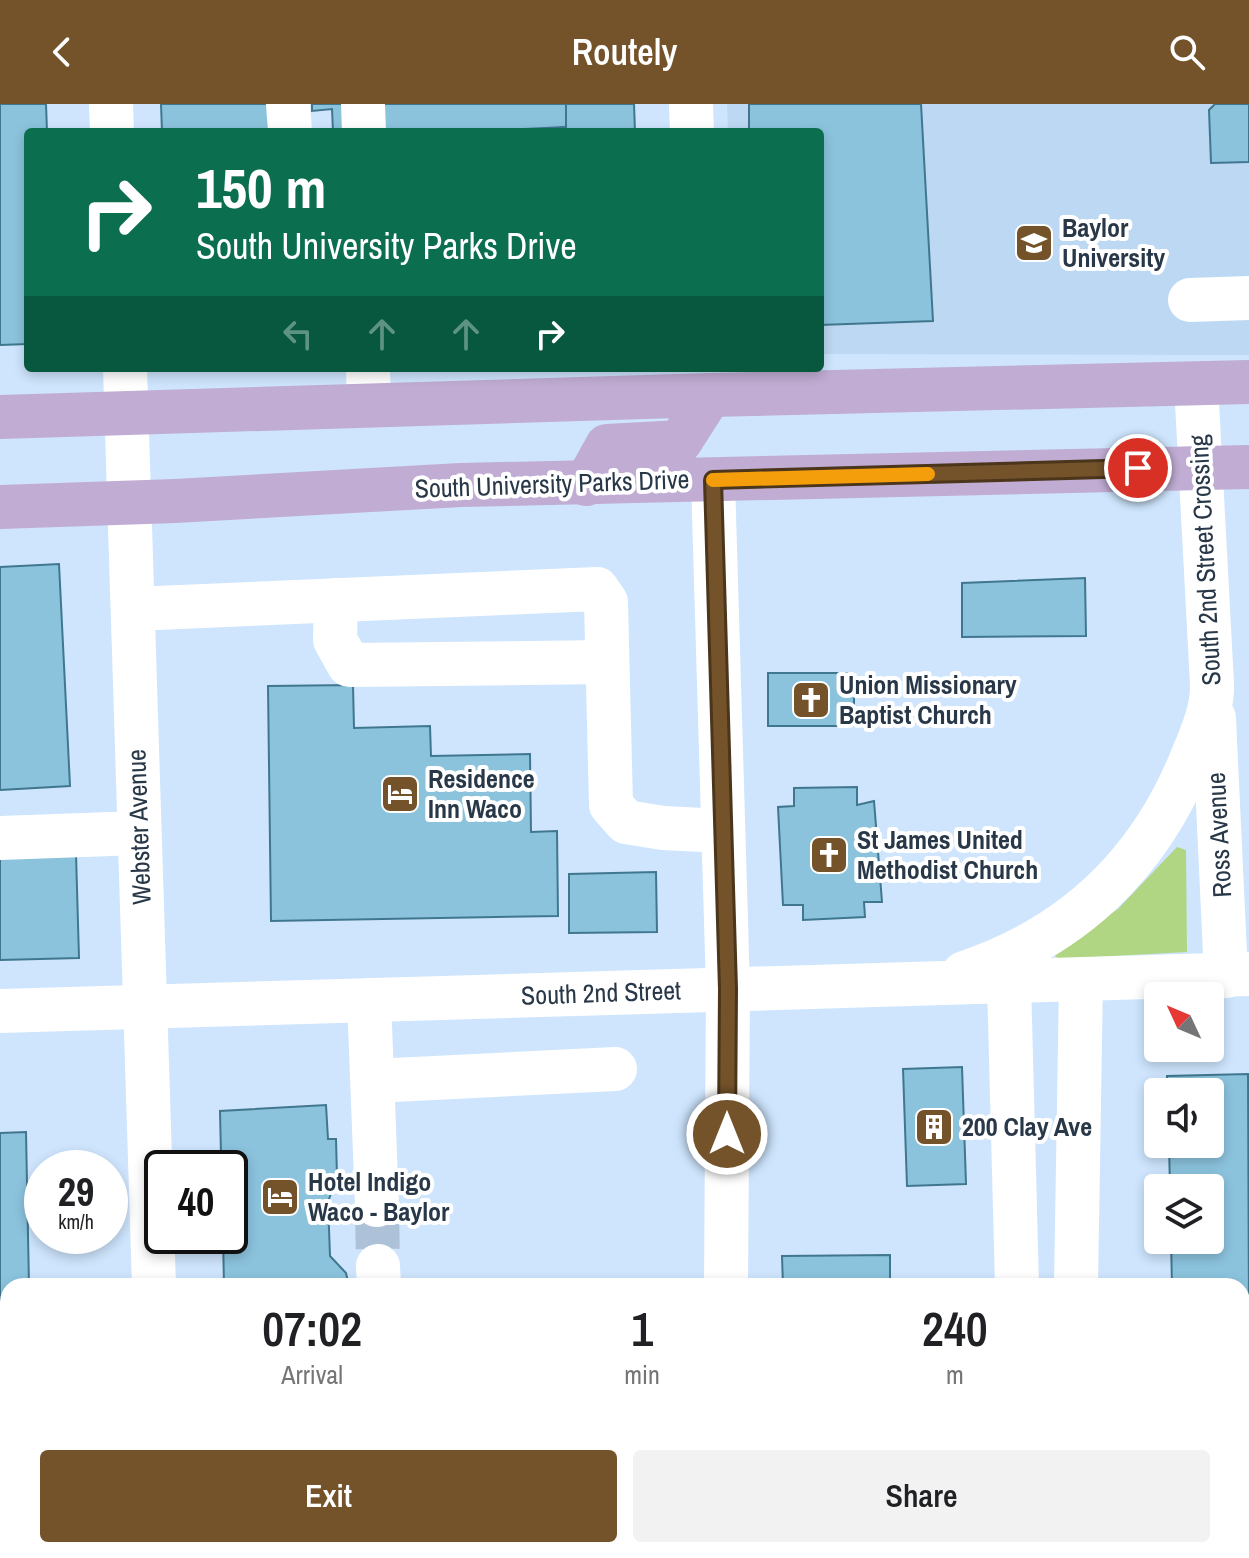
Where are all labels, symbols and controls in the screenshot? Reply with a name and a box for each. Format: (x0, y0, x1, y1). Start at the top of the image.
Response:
text: Routely (572, 28, 677, 76)
icon: back (40, 30, 84, 74)
icon: search (1165, 30, 1209, 74)
text: 150 m (196, 150, 326, 225)
icon: right (64, 160, 168, 264)
place label: Baylor University (1062, 210, 1165, 275)
text: South University Parks Drive (196, 222, 577, 270)
school or university icon: Baylor University (1013, 222, 1055, 264)
icon: left (276, 312, 320, 356)
icon: ahead (360, 312, 404, 356)
icon: ahead (444, 312, 488, 356)
icon: right (528, 312, 572, 356)
pin (1104, 434, 1172, 502)
street label: South 2nd Street Crossing (1180, 434, 1229, 686)
icon: arrive (1116, 446, 1160, 490)
street label: South University Parks Drive (414, 461, 690, 506)
place label: Union Missionary Baptist Church (839, 667, 1017, 732)
church icon: Union Missionary Baptist Church (790, 679, 832, 721)
street label: Webster Avenue (118, 749, 159, 905)
place label: Residence Inn Waco (428, 761, 535, 826)
street label: Ross Avenue (1198, 772, 1239, 898)
hotel icon: Residence Inn Waco (379, 773, 421, 815)
place label: St James United Methodist Church (857, 822, 1038, 887)
church icon: St James United Methodist Church (808, 834, 850, 876)
street label: South 2nd Street (520, 972, 682, 1013)
north arrow (1144, 982, 1224, 1062)
map controls (1144, 982, 1224, 1254)
button: sound (1144, 1078, 1224, 1158)
position arrow (685, 1092, 769, 1176)
building icon: 200 Clay Ave (913, 1106, 955, 1148)
place label: 200 Clay Ave (962, 1109, 1092, 1144)
speed limit sign: 40 (144, 1150, 248, 1254)
place label: Hotel Indigo Waco - Baylor (308, 1164, 450, 1229)
text: 29 (58, 1165, 94, 1218)
button: layers (1144, 1174, 1224, 1254)
hotel icon: Hotel Indigo Waco - Baylor (259, 1176, 301, 1218)
text: km/h (58, 1208, 94, 1235)
text: 07:02 (262, 1296, 362, 1361)
text: 1 (631, 1296, 653, 1361)
text: 240 (922, 1296, 988, 1361)
text: Arrival (281, 1357, 343, 1392)
text: min (624, 1357, 660, 1392)
text: m (946, 1357, 964, 1392)
button: Exit (40, 1450, 617, 1542)
button: Share (633, 1450, 1210, 1542)

